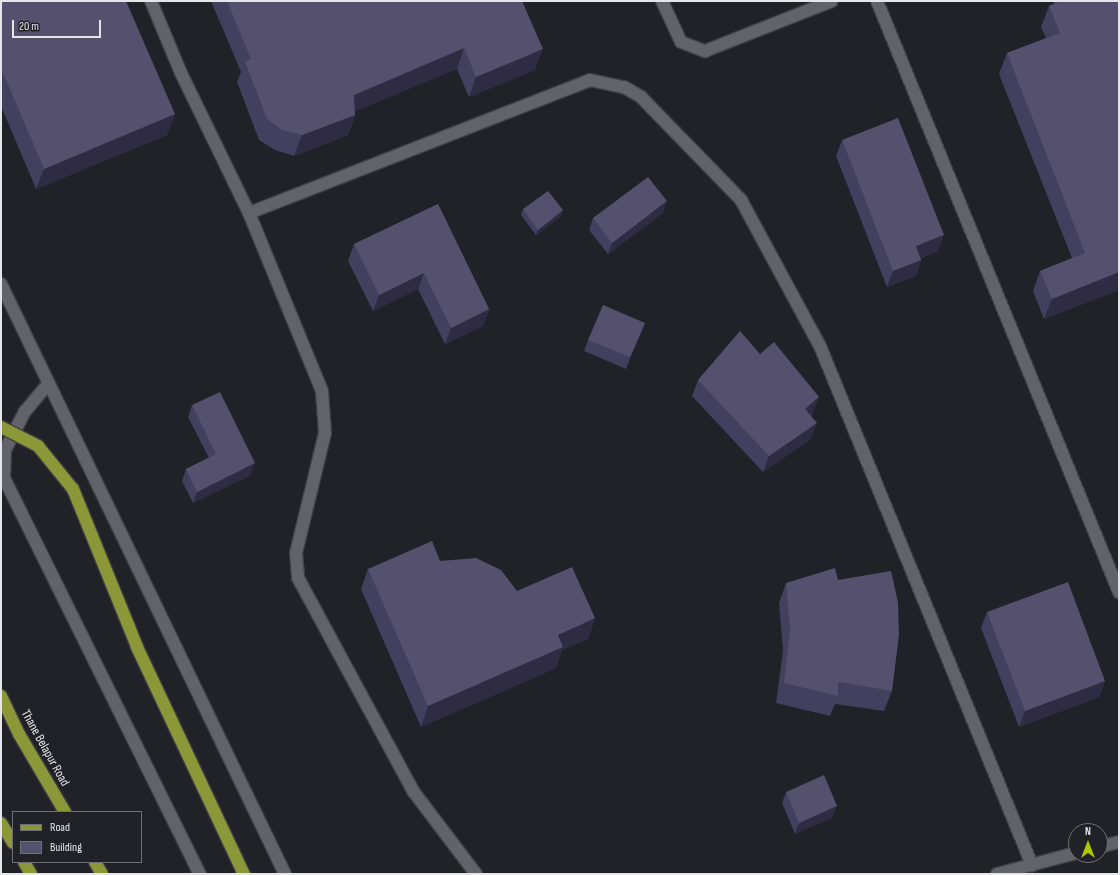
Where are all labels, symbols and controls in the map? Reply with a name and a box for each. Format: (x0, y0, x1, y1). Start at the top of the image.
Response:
scale bar (14, 12, 103, 38)
text: 20 m (19, 19, 39, 34)
street label: Thane Belapur Road (18, 707, 72, 789)
legend (12, 811, 142, 863)
text: Road (50, 820, 70, 835)
north arrow (1068, 823, 1108, 863)
text: N (1085, 825, 1091, 838)
text: Building (50, 840, 82, 855)

